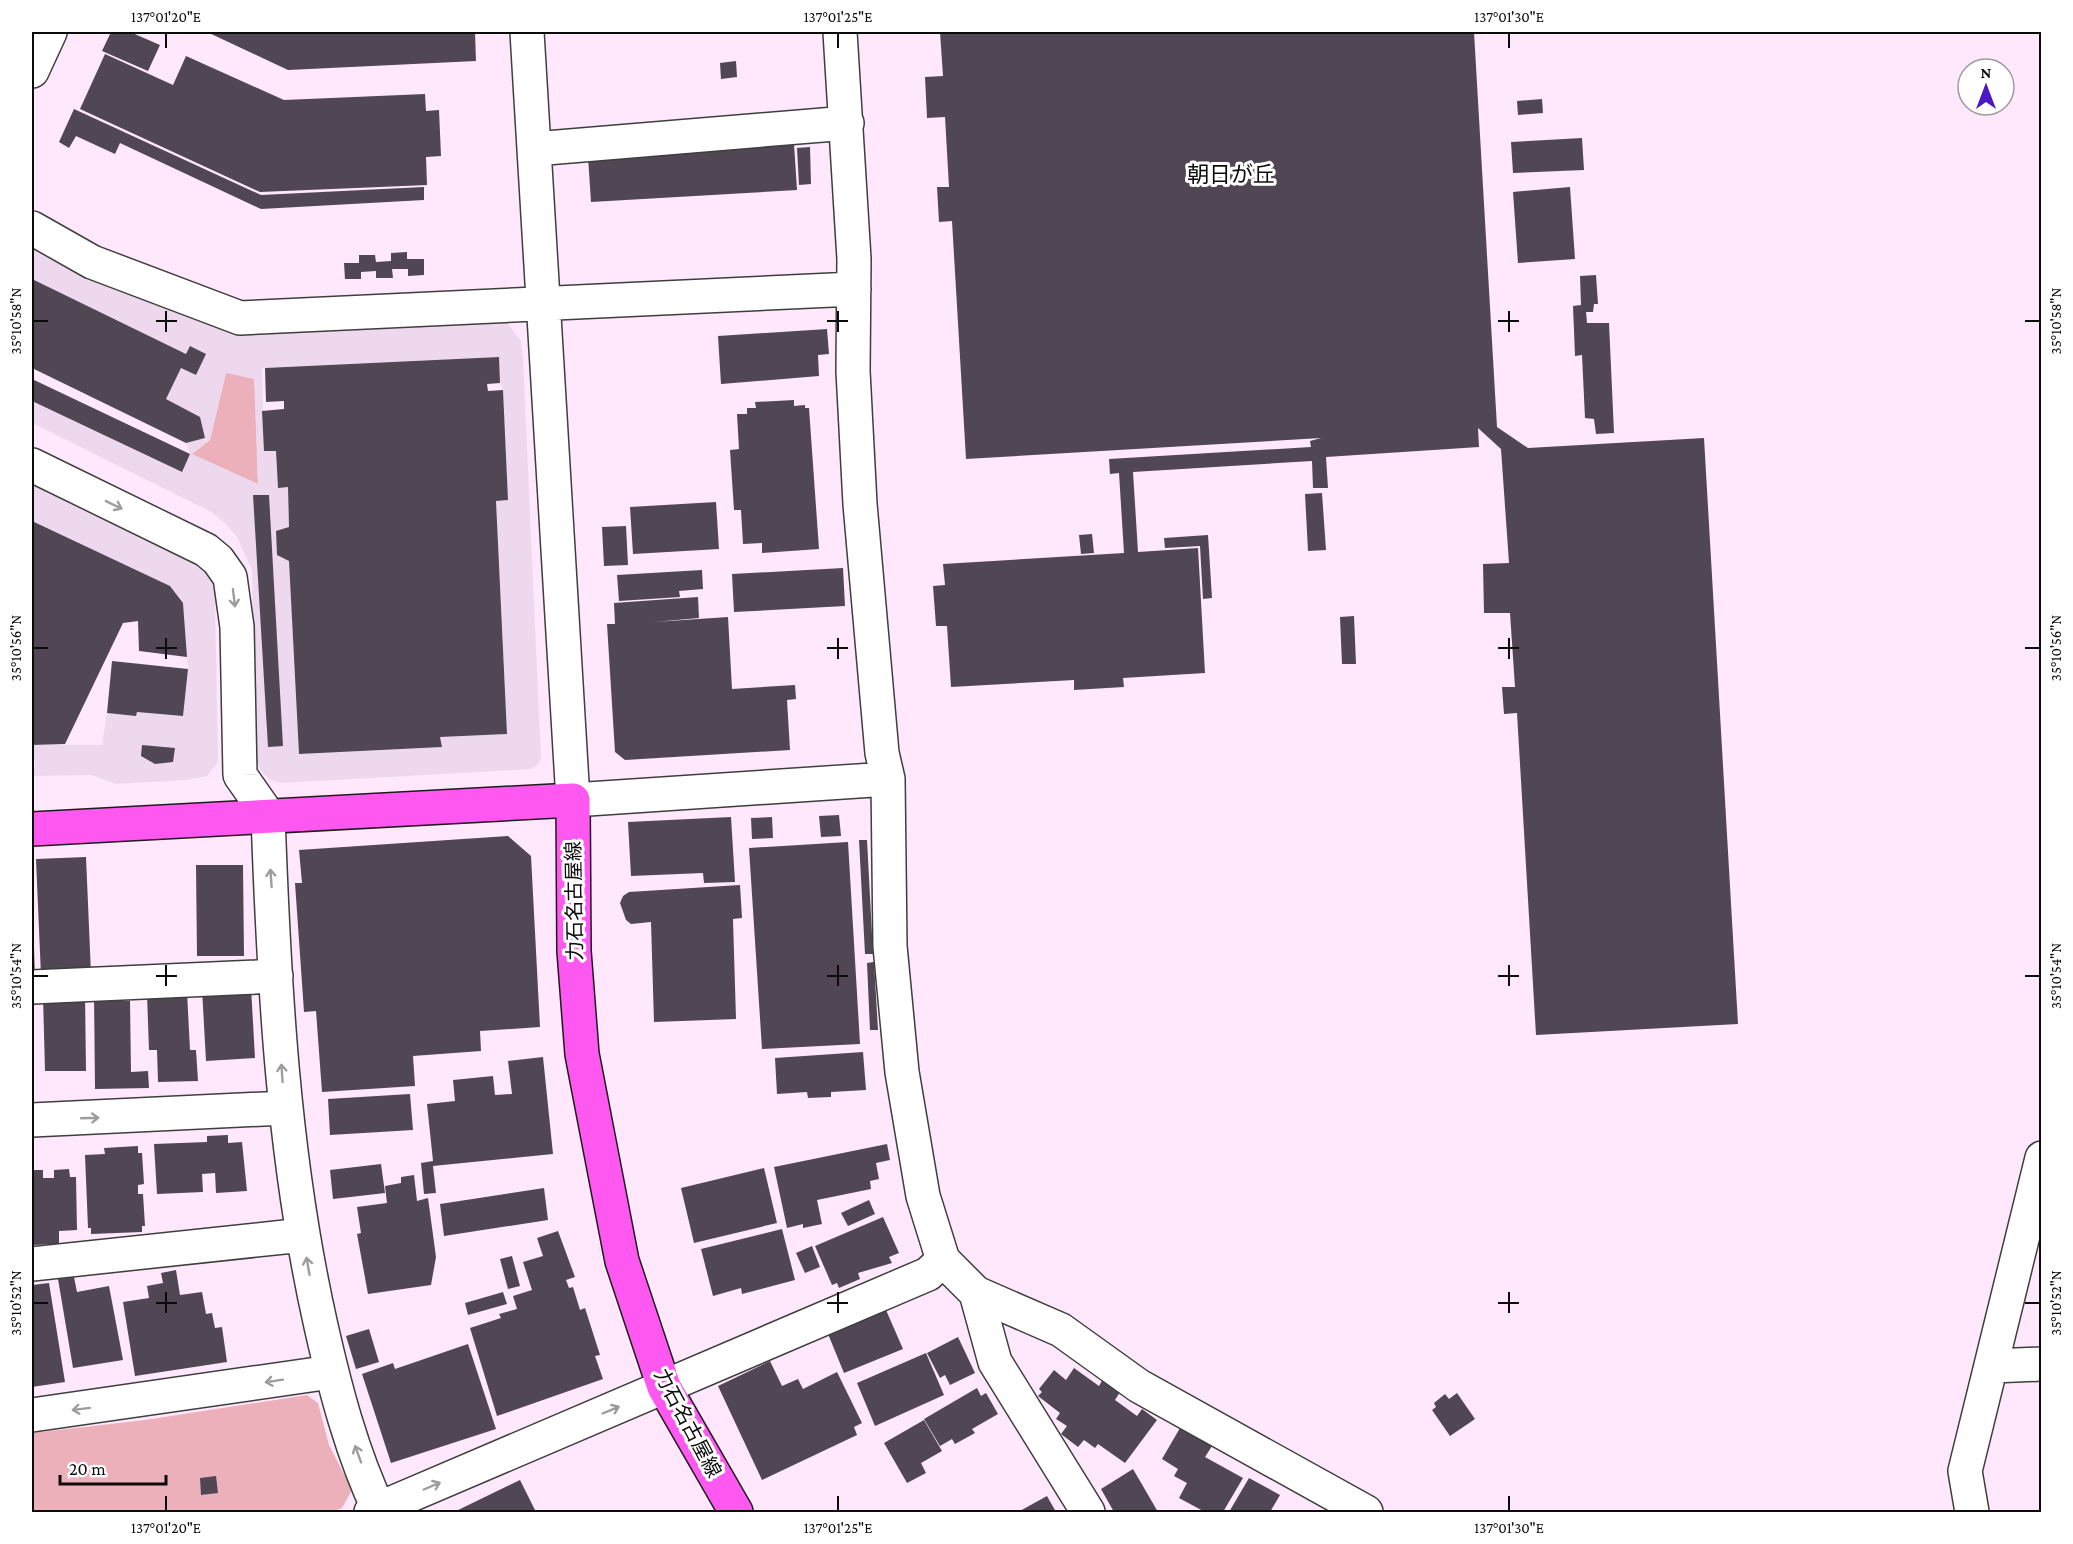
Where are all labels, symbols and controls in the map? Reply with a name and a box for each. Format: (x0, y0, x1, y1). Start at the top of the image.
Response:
text: 137°01'20"E (131, 9, 201, 25)
text: 137°01'25"E (804, 9, 872, 25)
text: 137°01'30"E (1474, 9, 1544, 25)
north arrow (1956, 57, 2016, 117)
text: N (1981, 64, 1992, 81)
district label: 朝日が丘 (1187, 162, 1275, 187)
text: 35°10'58"N (8, 288, 24, 354)
text: 35°10'58"N (2048, 288, 2064, 354)
one-way arrow (105, 500, 123, 512)
one-way arrow (228, 588, 239, 607)
text: 35°10'56"N (8, 615, 24, 681)
text: 35°10'56"N (2048, 615, 2064, 681)
street label: 力石名古屋線 (562, 841, 586, 961)
one-way arrow (265, 869, 276, 889)
text: 35°10'54"N (8, 943, 24, 1009)
text: 35°10'54"N (2048, 943, 2064, 1009)
one-way arrow (276, 1064, 287, 1084)
one-way arrow (79, 1113, 99, 1124)
one-way arrow (302, 1257, 313, 1277)
text: 35°10'52"N (8, 1270, 24, 1336)
text: 35°10'52"N (2048, 1270, 2064, 1336)
street label: 力石名古屋線 (650, 1365, 726, 1481)
one-way arrow (264, 1375, 284, 1386)
one-way arrow (71, 1403, 91, 1414)
one-way arrow (602, 1403, 620, 1415)
one-way arrow (352, 1445, 363, 1464)
scale bar (60, 1448, 166, 1486)
text: 20 m (69, 1459, 106, 1479)
one-way arrow (422, 1480, 441, 1491)
text: 137°01'20"E (131, 1520, 201, 1536)
text: 137°01'25"E (804, 1520, 872, 1536)
text: 137°01'30"E (1474, 1520, 1544, 1536)

